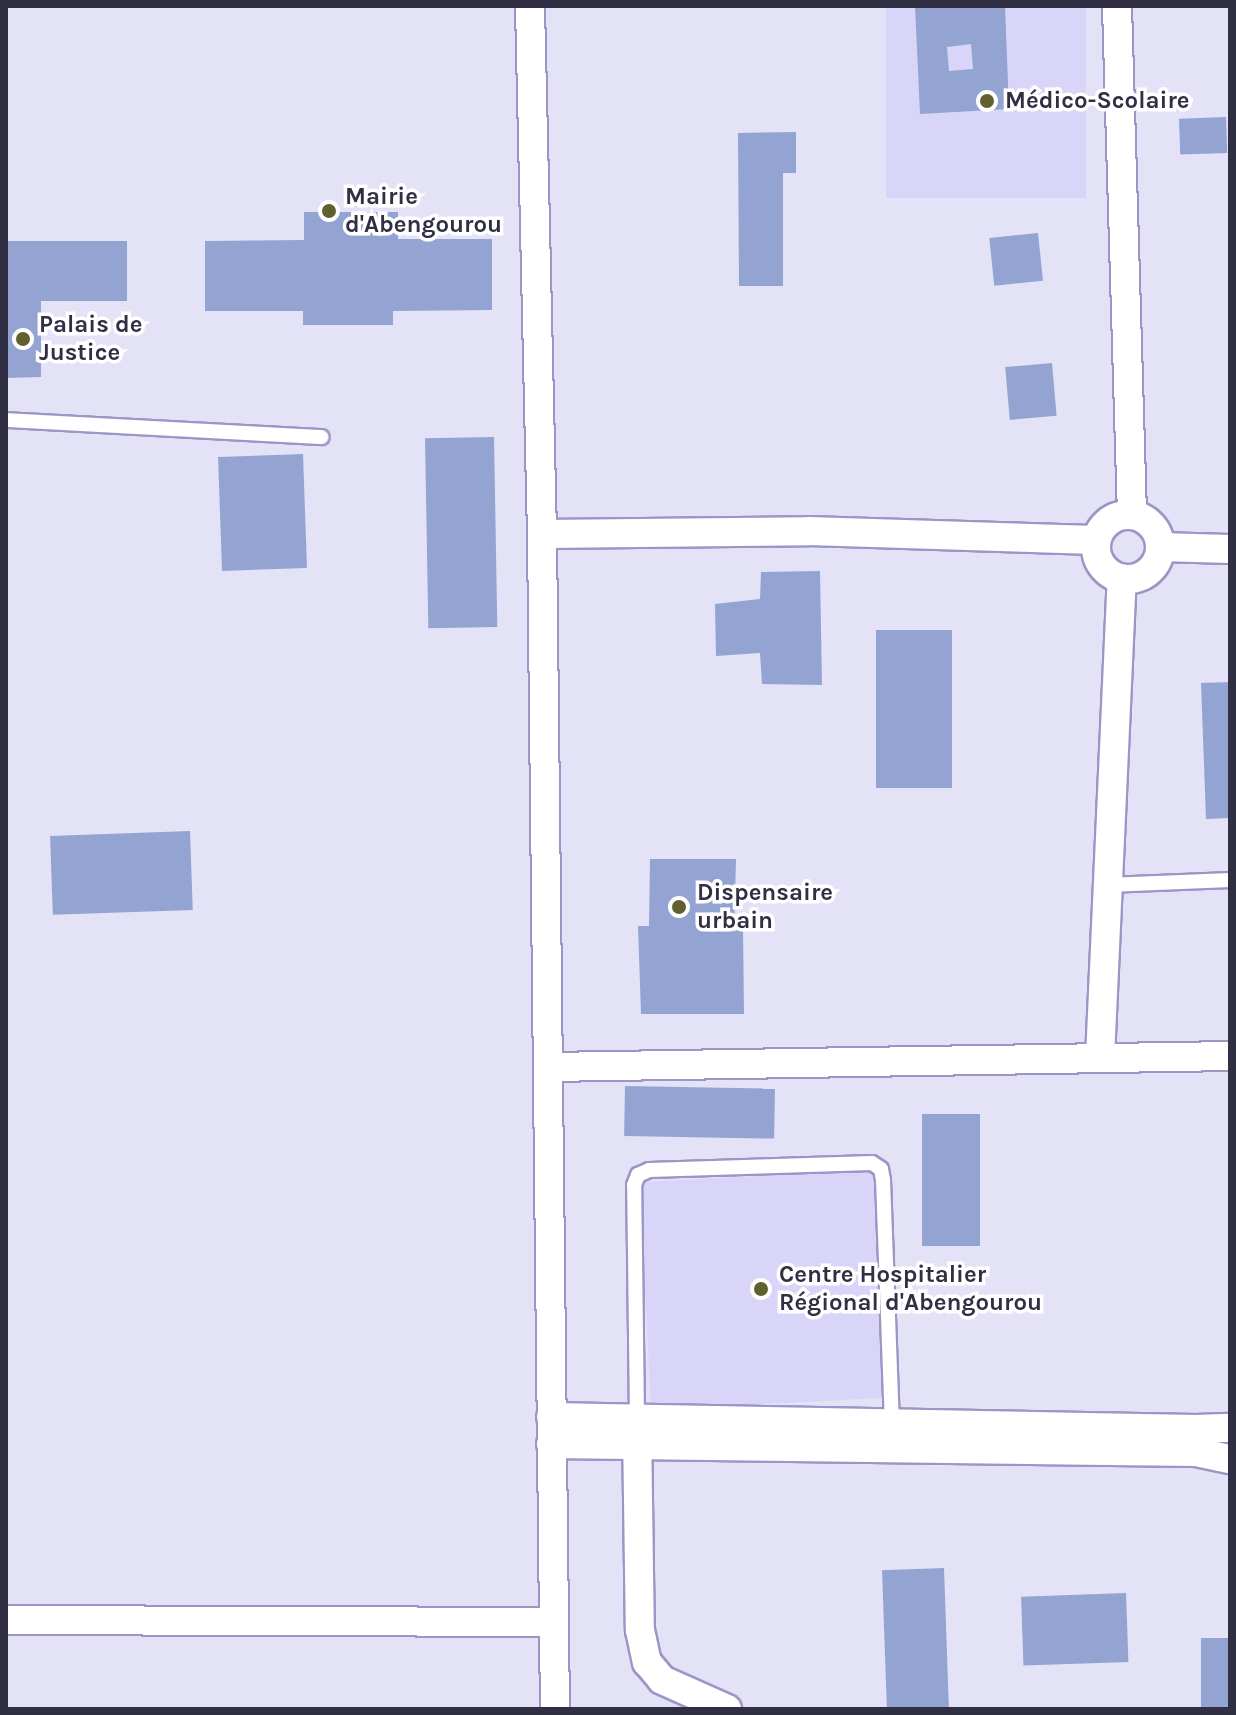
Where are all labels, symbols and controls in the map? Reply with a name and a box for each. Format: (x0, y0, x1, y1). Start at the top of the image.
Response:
place label: Médico-Scolaire (1005, 87, 1190, 115)
marker: Médico-Scolaire (976, 90, 998, 112)
place label: Mairie d'Abengourou (345, 183, 502, 239)
marker: Mairie d'Abengourou (320, 202, 338, 220)
place label: Palais de Justice (39, 311, 142, 367)
marker: Palais de Justice (14, 330, 32, 348)
place label: Dispensaire urbain (697, 879, 833, 935)
marker: Dispensaire urbain (668, 896, 690, 918)
place label: Centre Hospitalier Régional d'Abengourou (779, 1261, 1042, 1317)
marker: Centre Hospitalier Régional d'Abengourou (750, 1278, 772, 1300)

